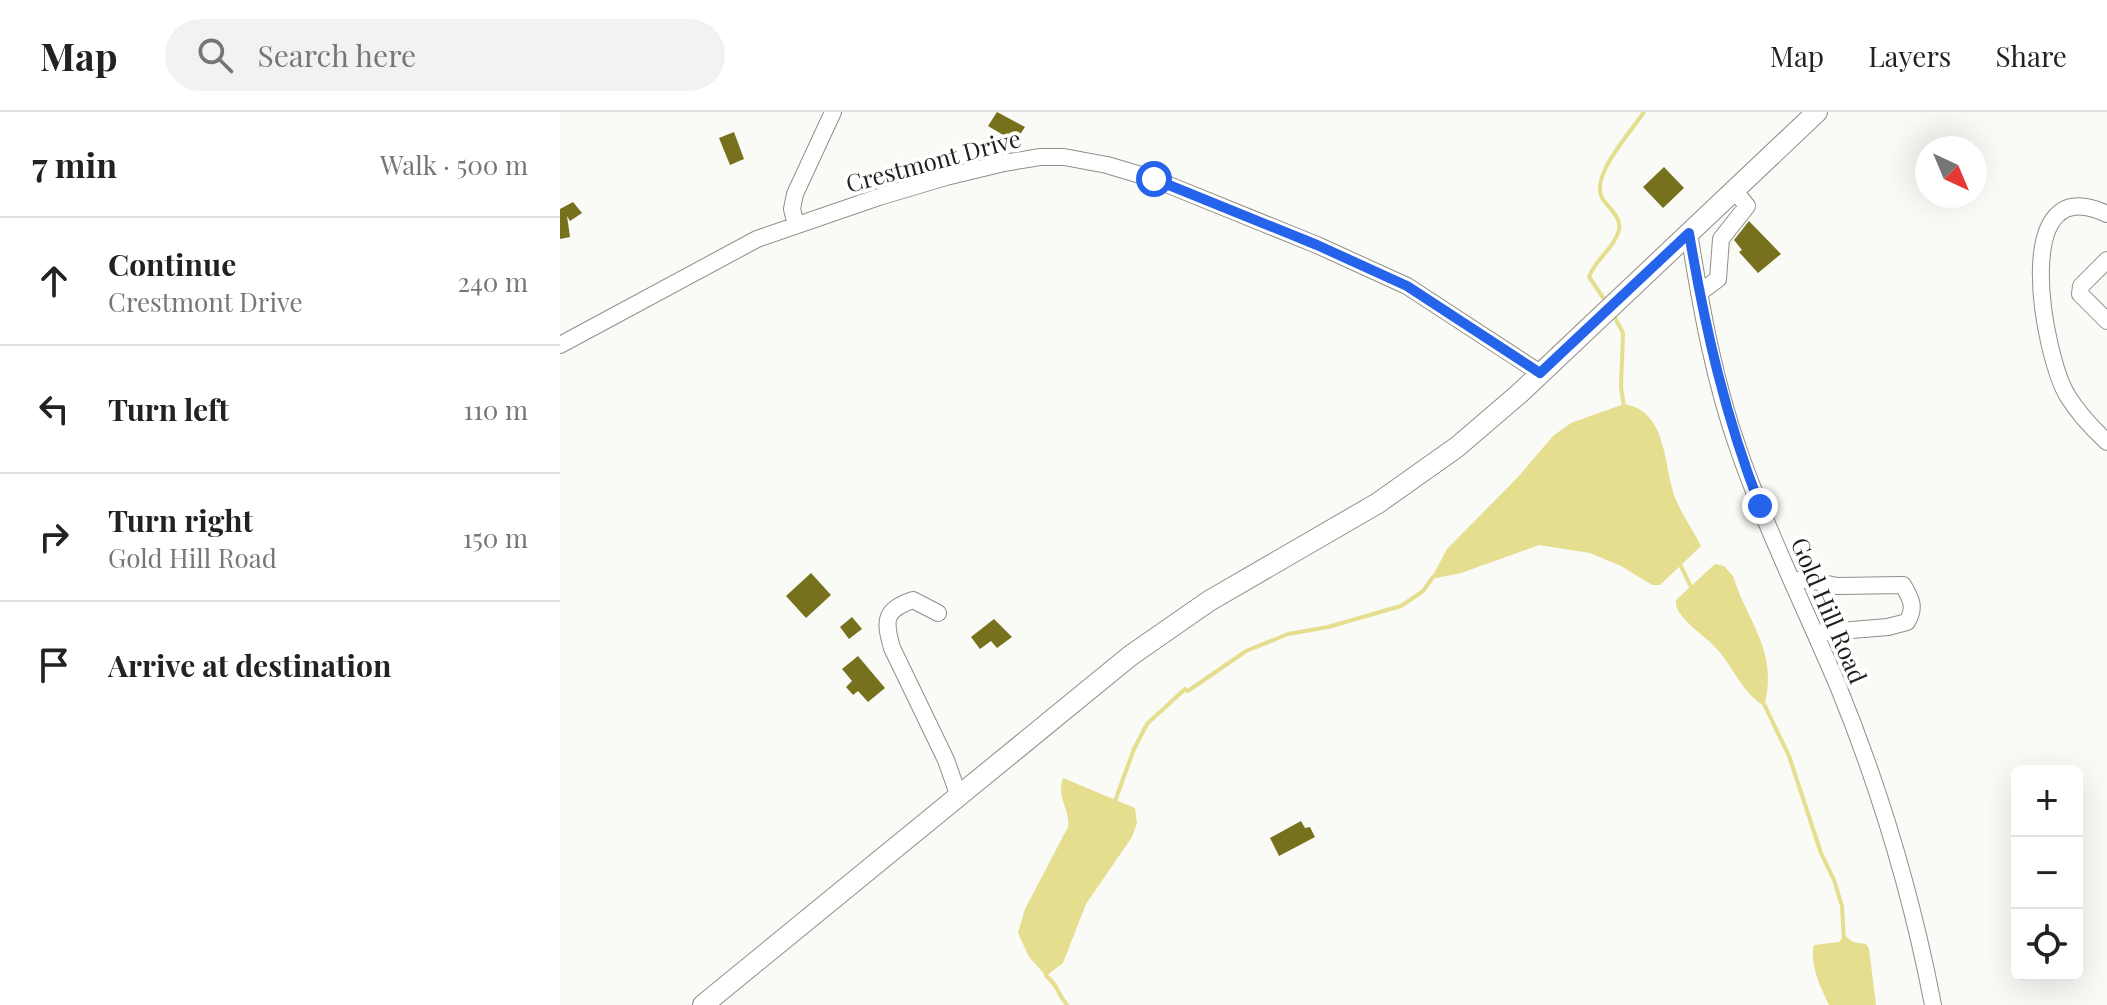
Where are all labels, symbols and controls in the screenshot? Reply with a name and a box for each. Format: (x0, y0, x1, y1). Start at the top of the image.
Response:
search box (165, 19, 725, 91)
text: Map (40, 30, 117, 81)
icon: search (193, 33, 237, 77)
text: Search here (257, 35, 416, 75)
text: Map (1770, 37, 1824, 74)
text: Layers (1868, 37, 1951, 74)
text: Share (1995, 37, 2067, 74)
street label: Crestmont Drive (842, 121, 1024, 199)
north arrow (1915, 136, 1987, 208)
text: 7 min (32, 141, 117, 187)
text: Walk · 500 m (380, 147, 528, 182)
route start (1136, 161, 1172, 197)
text: Continue (108, 244, 236, 284)
icon: ahead (32, 259, 76, 303)
text: 240 m (458, 264, 528, 299)
text: Crestmont Drive (108, 284, 303, 319)
icon: left (32, 387, 76, 431)
text: Turn left (108, 389, 229, 429)
text: 110 m (464, 392, 528, 427)
route end (1742, 488, 1778, 524)
text: Turn right (108, 500, 253, 540)
icon: right (32, 515, 76, 559)
text: 150 m (463, 520, 528, 555)
street label: Gold Hill Road (1785, 532, 1875, 688)
text: Gold Hill Road (108, 540, 277, 575)
icon: arrive (32, 643, 76, 687)
text: Arrive at destination (108, 645, 391, 685)
map controls (2011, 765, 2083, 981)
button: + (2011, 765, 2083, 837)
button: − (2011, 837, 2083, 909)
button: locate (2011, 909, 2083, 981)

